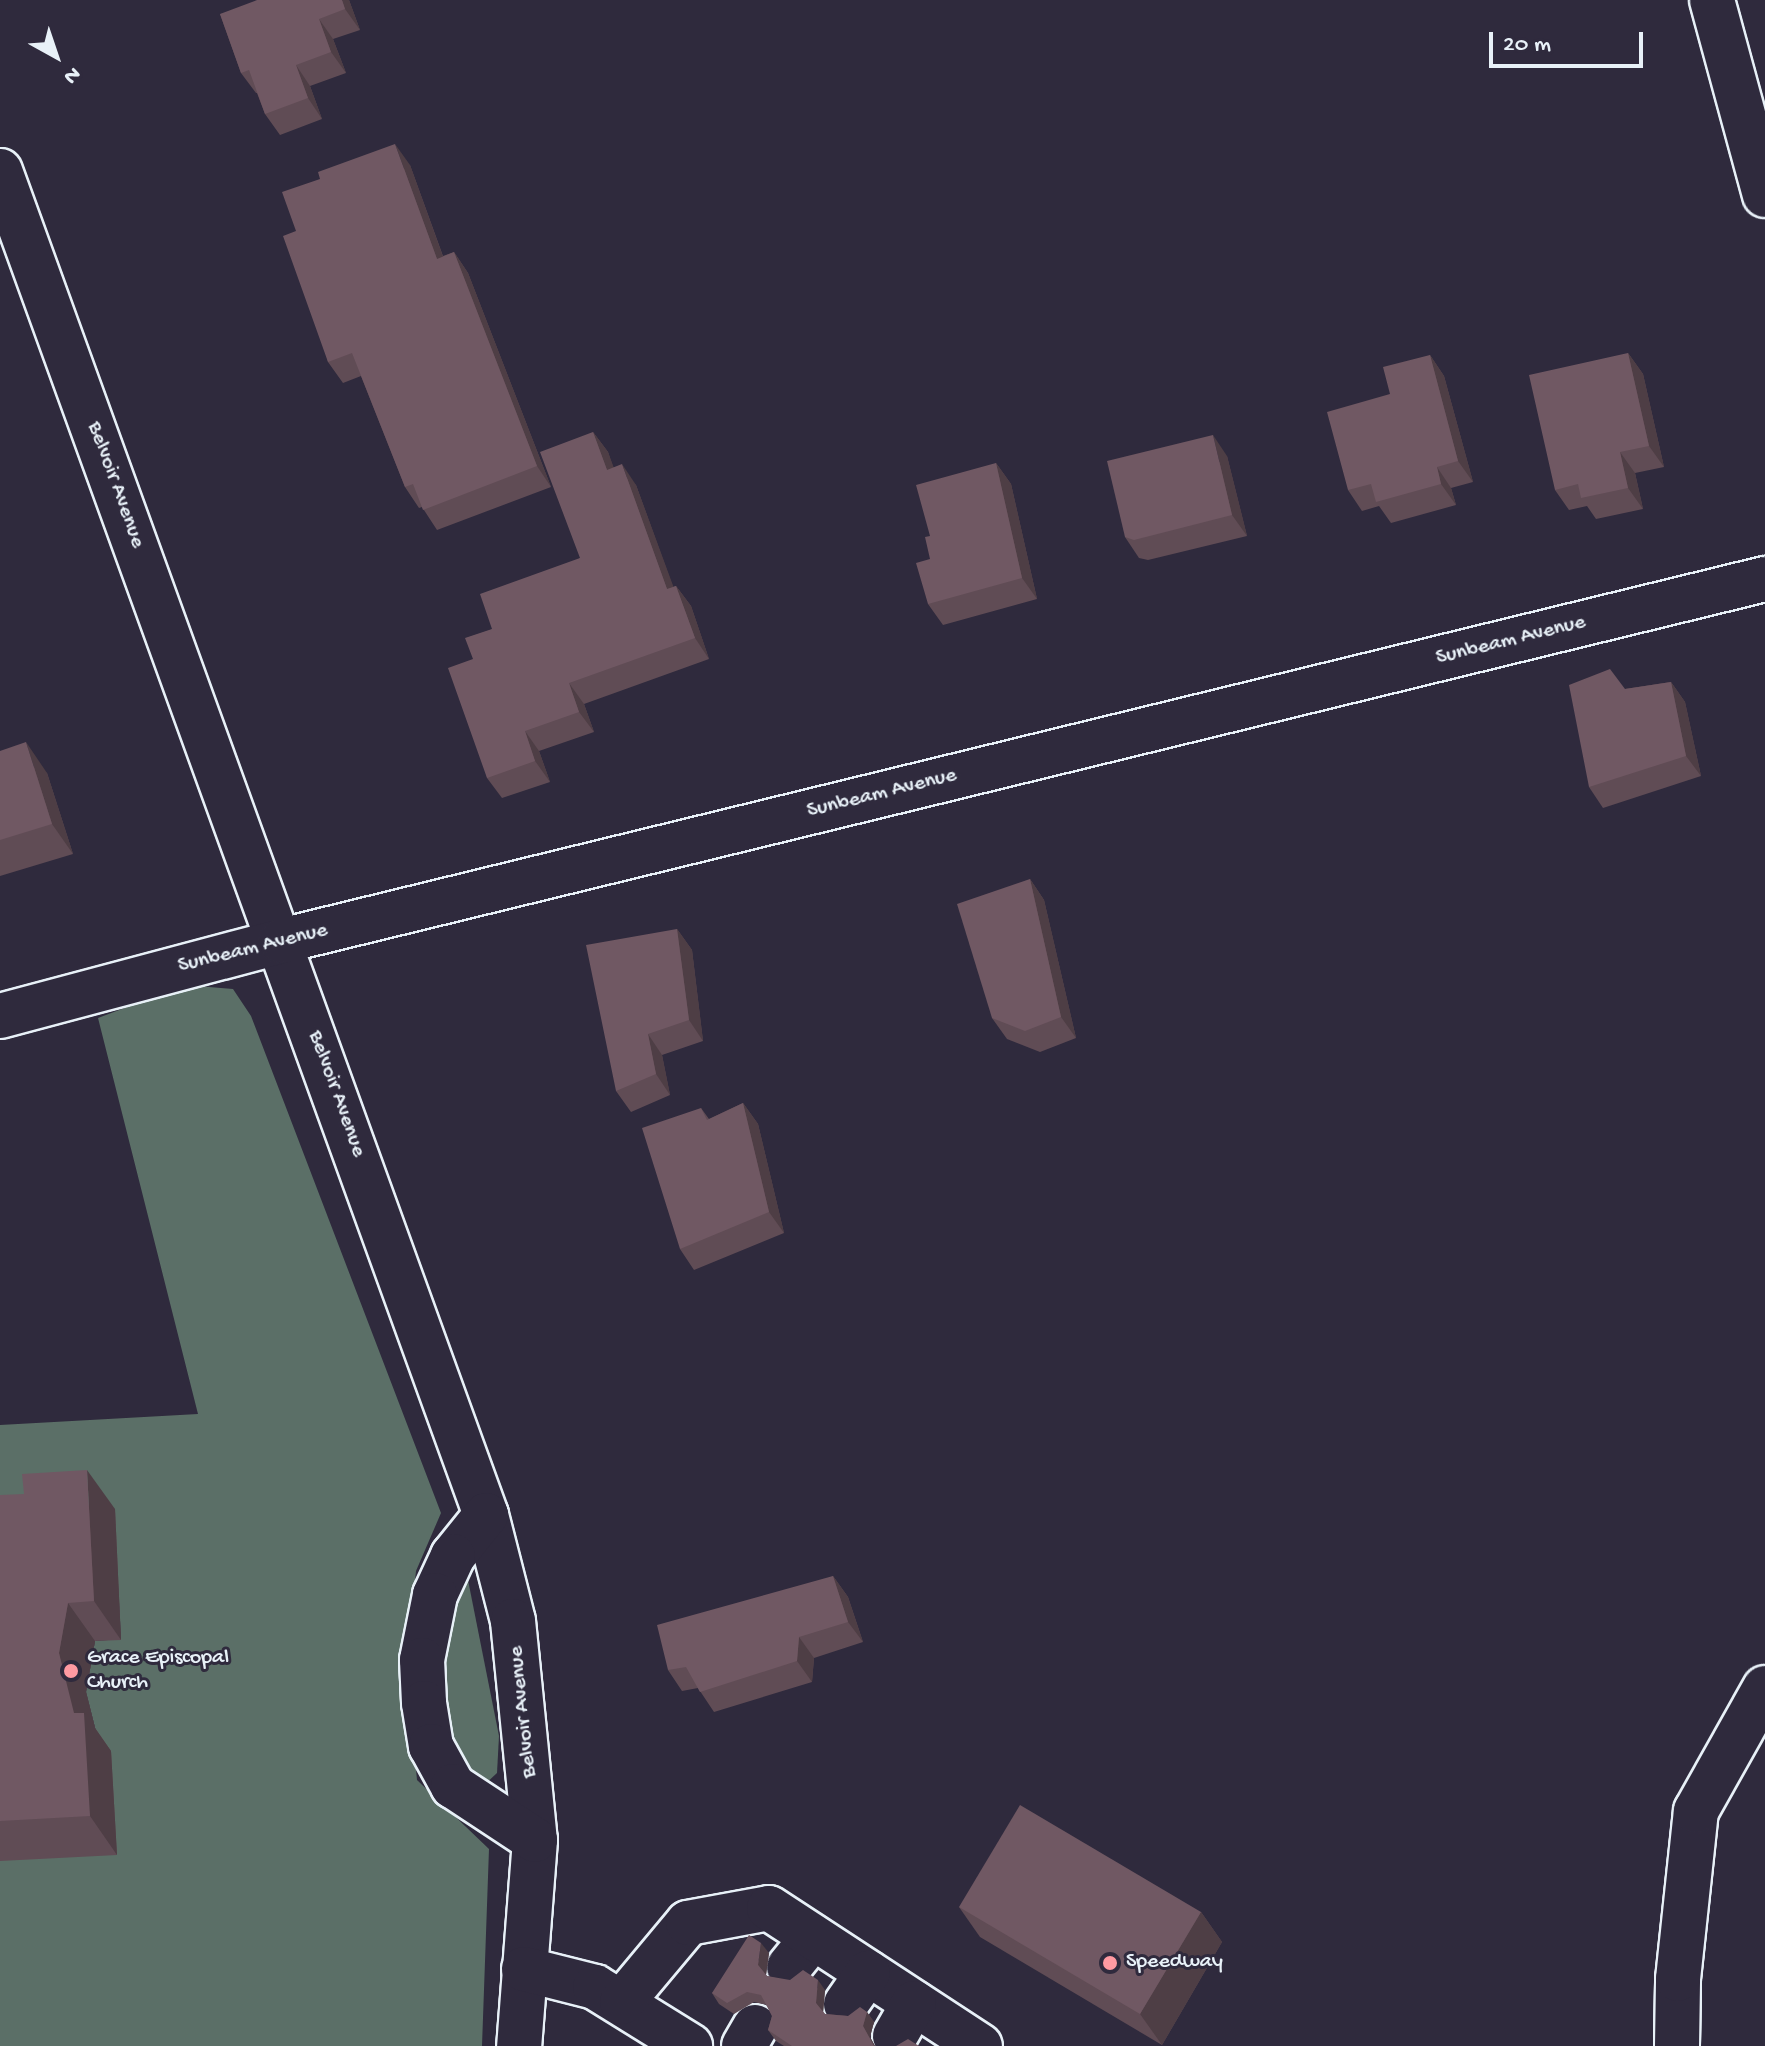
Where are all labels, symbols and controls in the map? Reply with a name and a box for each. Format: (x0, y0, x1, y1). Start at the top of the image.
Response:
north arrow (16, 16, 96, 96)
scale bar (1493, 16, 1647, 66)
text: 20 m (1503, 31, 1551, 60)
text: N (58, 60, 85, 89)
street label: Belvoir Avenue (80, 418, 150, 552)
street label: Sunbeam Avenue (1434, 610, 1588, 672)
street label: Sunbeam Avenue (805, 763, 959, 825)
street label: Sunbeam Avenue (176, 918, 330, 980)
street label: Belvoir Avenue (301, 1027, 371, 1161)
place label: Grace Episcopal Church (87, 1645, 229, 1696)
street label: Belvoir Avenue (504, 1645, 544, 1779)
marker: Grace Episcopal Church (62, 1662, 80, 1680)
place label: Speedway (1126, 1950, 1223, 1976)
marker: Speedway (1101, 1954, 1119, 1972)

